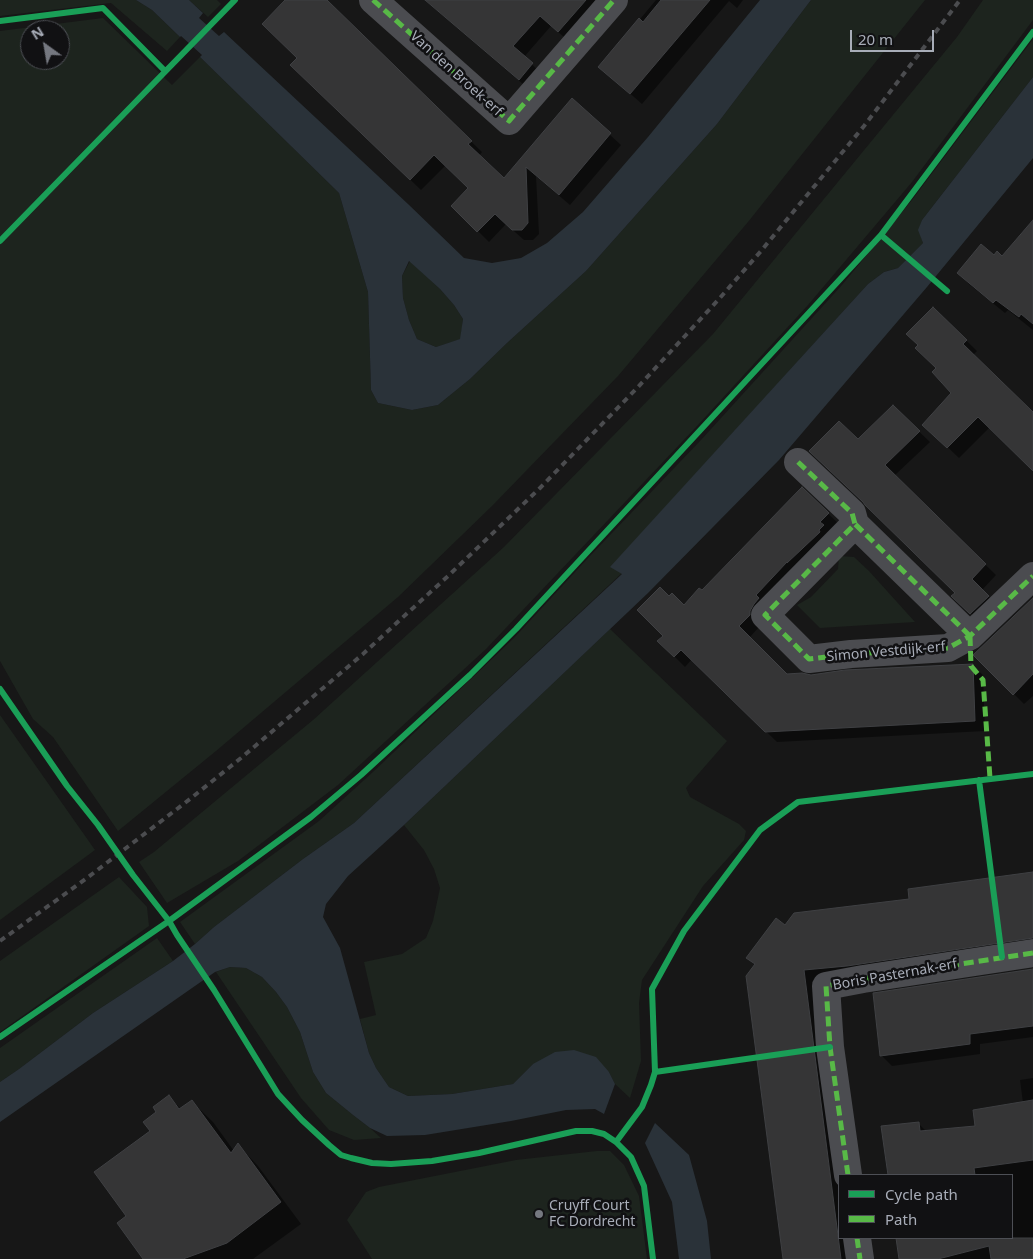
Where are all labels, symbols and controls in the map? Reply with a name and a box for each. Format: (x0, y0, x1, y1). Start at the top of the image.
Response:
north arrow (20, 20, 70, 70)
scale bar (853, 20, 937, 52)
text: N (27, 22, 47, 44)
street label: Van den Broek-erf (406, 28, 506, 120)
text: 20 m (858, 29, 893, 49)
street label: Simon Vestdijk-erf (826, 638, 946, 666)
street label: Boris Pasternak-erf (831, 956, 959, 994)
legend (838, 1174, 1013, 1239)
text: Cycle path (885, 1184, 958, 1204)
place label: Cruyff Court FC Dordrecht (549, 1198, 635, 1230)
marker: Cruyff Court FC Dordrecht (533, 1208, 545, 1220)
text: Path (885, 1209, 917, 1229)

